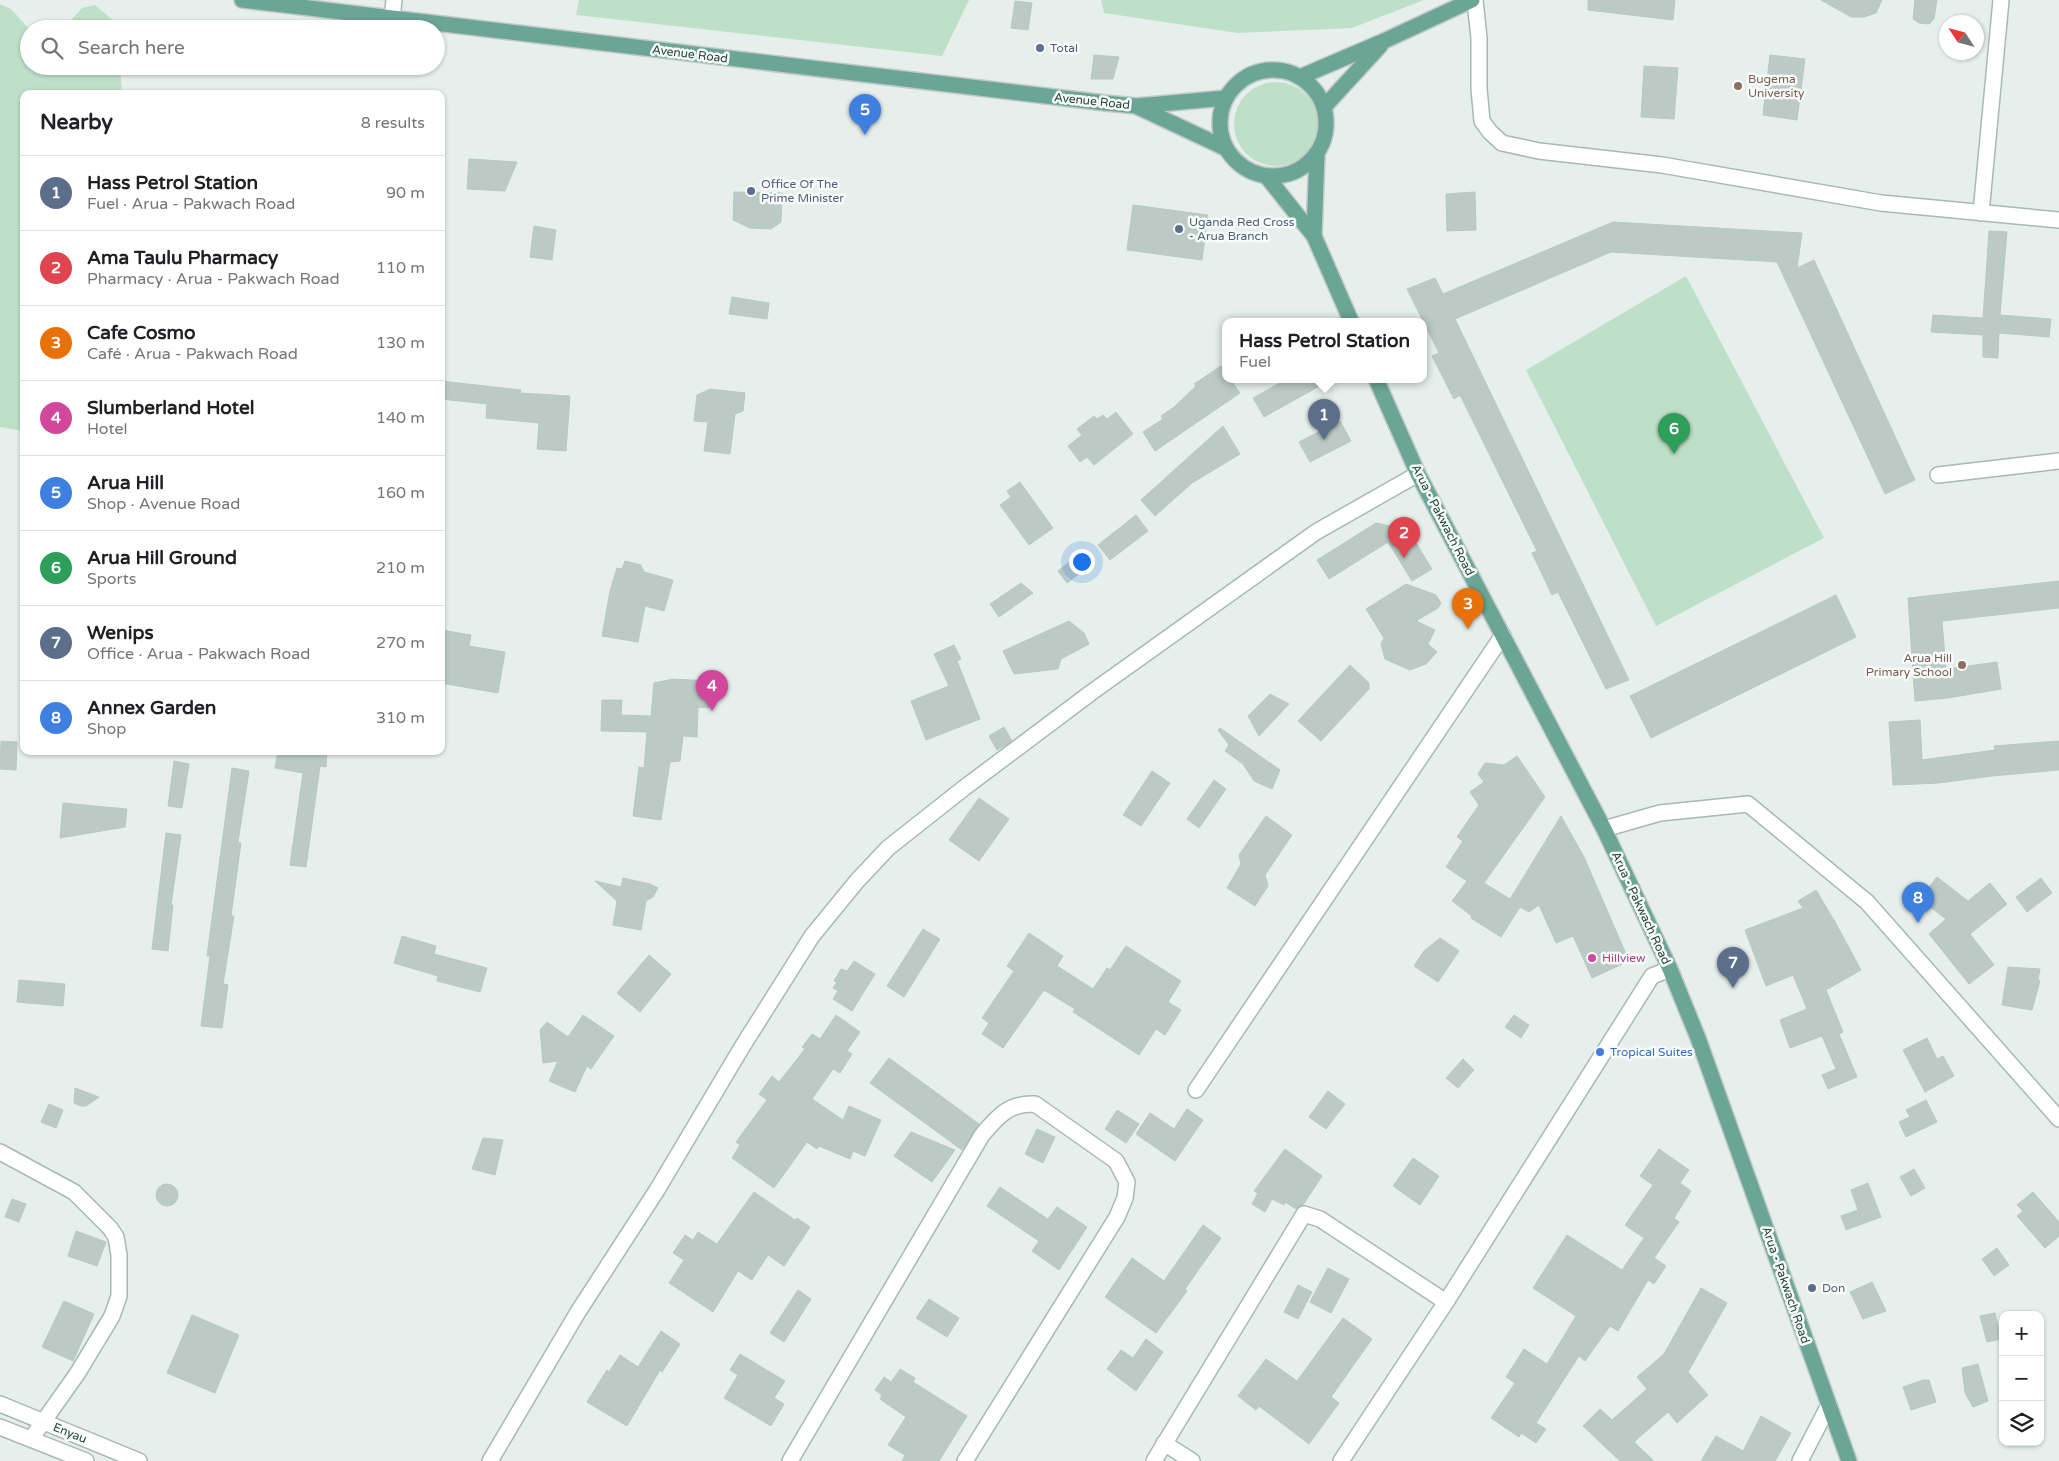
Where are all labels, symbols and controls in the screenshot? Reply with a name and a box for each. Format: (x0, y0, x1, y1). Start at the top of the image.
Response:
north arrow (1939, 15, 1984, 60)
search box (20, 20, 445, 75)
icon: search (38, 34, 66, 62)
text: Search here (78, 37, 185, 59)
place label: Total (1050, 41, 1078, 55)
street label: Avenue Road (651, 42, 729, 66)
marker: Total (1034, 42, 1046, 54)
place label: Bugema University (1748, 72, 1805, 100)
marker: Bugema University (1732, 80, 1744, 92)
street label: Avenue Road (1053, 90, 1131, 112)
pin: 5 (849, 94, 881, 135)
text: Nearby (40, 110, 113, 135)
text: 8 results (361, 113, 425, 133)
text: Hass Petrol Station (87, 172, 258, 194)
place label: Office Of The Prime Minister (761, 177, 844, 205)
text: 1 (51, 183, 61, 203)
text: 90 m (386, 183, 425, 203)
marker: Office Of The Prime Minister (745, 185, 757, 197)
text: Fuel · Arua - Pakwach Road (87, 194, 295, 214)
place label: Uganda Red Cross - Arua Branch (1189, 215, 1295, 243)
marker: Uganda Red Cross - Arua Branch (1173, 223, 1185, 235)
text: Ama Taulu Pharmacy (87, 247, 278, 269)
text: 2 (51, 258, 61, 278)
text: 110 m (376, 258, 425, 278)
text: Pharmacy · Arua - Pakwach Road (87, 269, 340, 289)
popup (1222, 318, 1427, 383)
text: Cafe Cosmo (87, 322, 196, 344)
text: Hass Petrol Station (1239, 330, 1410, 352)
text: 3 (51, 333, 61, 353)
text: 130 m (376, 333, 425, 353)
text: Café · Arua - Pakwach Road (87, 344, 298, 364)
text: Fuel (1239, 352, 1271, 372)
text: Slumberland Hotel (87, 397, 254, 419)
pin: 1 (1308, 399, 1340, 440)
text: 4 (51, 408, 61, 428)
text: 140 m (376, 408, 425, 428)
pin: 6 (1658, 413, 1690, 454)
text: Hotel (87, 419, 128, 439)
street label: Arua - Pakwach Road (1409, 462, 1477, 578)
text: Arua Hill (87, 472, 164, 494)
text: 5 (51, 483, 61, 503)
text: 160 m (376, 483, 425, 503)
text: Shop · Avenue Road (87, 494, 240, 514)
pin: 2 (1388, 517, 1420, 558)
text: Arua Hill Ground (87, 547, 237, 569)
your location (1069, 549, 1095, 575)
text: 6 (51, 558, 61, 578)
text: 210 m (376, 558, 425, 578)
text: Sports (87, 569, 136, 589)
pin: 3 (1452, 588, 1484, 629)
text: Wenips (87, 622, 154, 644)
text: 7 (51, 633, 61, 653)
text: 270 m (376, 633, 425, 653)
text: Office · Arua - Pakwach Road (87, 644, 310, 664)
place label: Arua Hill Primary School (1866, 651, 1952, 679)
marker: Arua Hill Primary School (1956, 659, 1968, 671)
pin: 4 (696, 670, 728, 711)
text: Annex Garden (87, 697, 216, 719)
text: 8 (51, 708, 61, 728)
text: 310 m (376, 708, 425, 728)
text: Shop (87, 719, 126, 739)
street label: Arua - Pakwach Road (1609, 849, 1673, 967)
pin: 8 (1902, 882, 1934, 923)
pin: 7 (1717, 947, 1749, 988)
place label: Hillview (1602, 951, 1646, 965)
marker: Hillview (1586, 952, 1598, 964)
place label: Tropical Suites (1610, 1045, 1693, 1059)
marker: Tropical Suites (1594, 1046, 1606, 1058)
street label: Arua - Pakwach Road (1759, 1225, 1813, 1345)
place label: Don (1822, 1281, 1845, 1295)
marker: Don (1806, 1282, 1818, 1294)
map controls (1999, 1311, 2044, 1446)
button: + (1999, 1311, 2044, 1356)
button: − (1999, 1356, 2044, 1401)
button: layers (1999, 1401, 2044, 1446)
street label: Enyau (51, 1420, 89, 1446)

